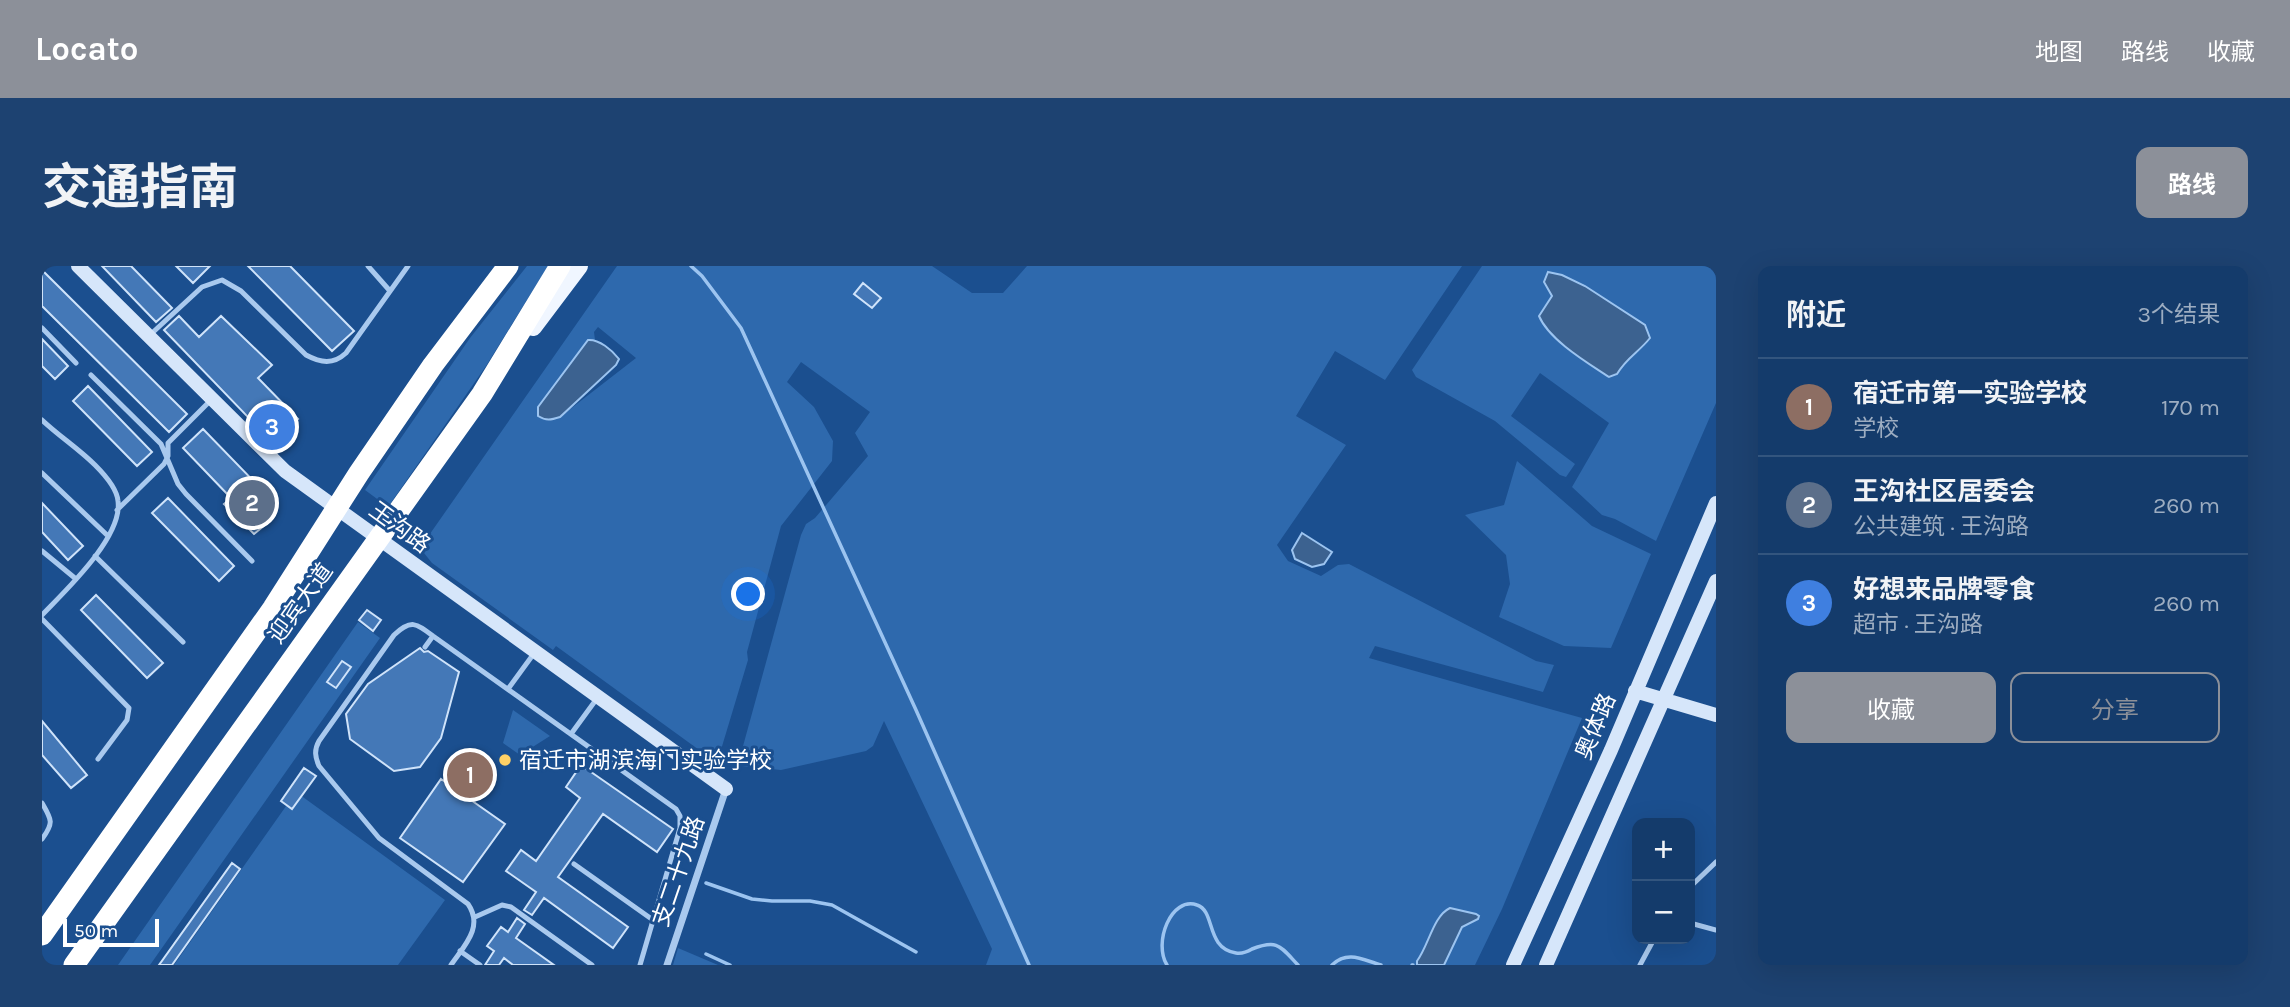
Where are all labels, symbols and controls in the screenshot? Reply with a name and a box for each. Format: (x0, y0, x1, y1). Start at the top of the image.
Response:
text: Locato (35, 30, 138, 68)
text: 地图 (2035, 38, 2083, 66)
text: 路线 (2121, 38, 2169, 66)
text: 收藏 (2207, 38, 2255, 66)
button: 路线 (2136, 147, 2248, 218)
text: 交通指南 (42, 159, 238, 216)
text: 附近 (1786, 297, 1846, 333)
text: 3个结果 (2137, 301, 2220, 328)
text: 宿迁市第一实验学校 (1853, 378, 2087, 409)
text: 1 (1805, 394, 1813, 421)
text: 170 m (2161, 394, 2220, 421)
pin: 3 (249, 401, 295, 453)
text: 学校 (1853, 415, 1899, 442)
text: 王沟社区居委会 (1853, 476, 2035, 507)
pin: 2 (229, 477, 275, 529)
text: 2 (1802, 492, 1816, 519)
text: 260 m (2153, 492, 2220, 519)
street label: 王沟路 (364, 496, 436, 559)
text: 公共建筑 · 王沟路 (1853, 513, 2029, 540)
street label: 迎宾大道 (262, 558, 338, 648)
text: 好想来品牌零食 (1853, 574, 2035, 605)
your location (731, 577, 765, 611)
text: 3 (1802, 590, 1816, 617)
text: 260 m (2153, 590, 2220, 617)
text: 超市 · 王沟路 (1853, 611, 1983, 638)
button: 收藏 (1786, 672, 1996, 743)
button: 分享 (2010, 672, 2220, 743)
street label: 奥体路 (1570, 689, 1621, 763)
place label: 宿迁市湖滨海门实验学校 (519, 747, 772, 774)
pin: 1 (447, 749, 493, 801)
marker: 宿迁市湖滨海门实验学校 (497, 752, 513, 768)
street label: 支二十九路 (647, 812, 710, 930)
map controls (1632, 818, 1695, 944)
button: + (1632, 818, 1695, 881)
button: − (1632, 881, 1695, 944)
scale bar (63, 916, 159, 948)
text: 50 m (74, 920, 118, 942)

